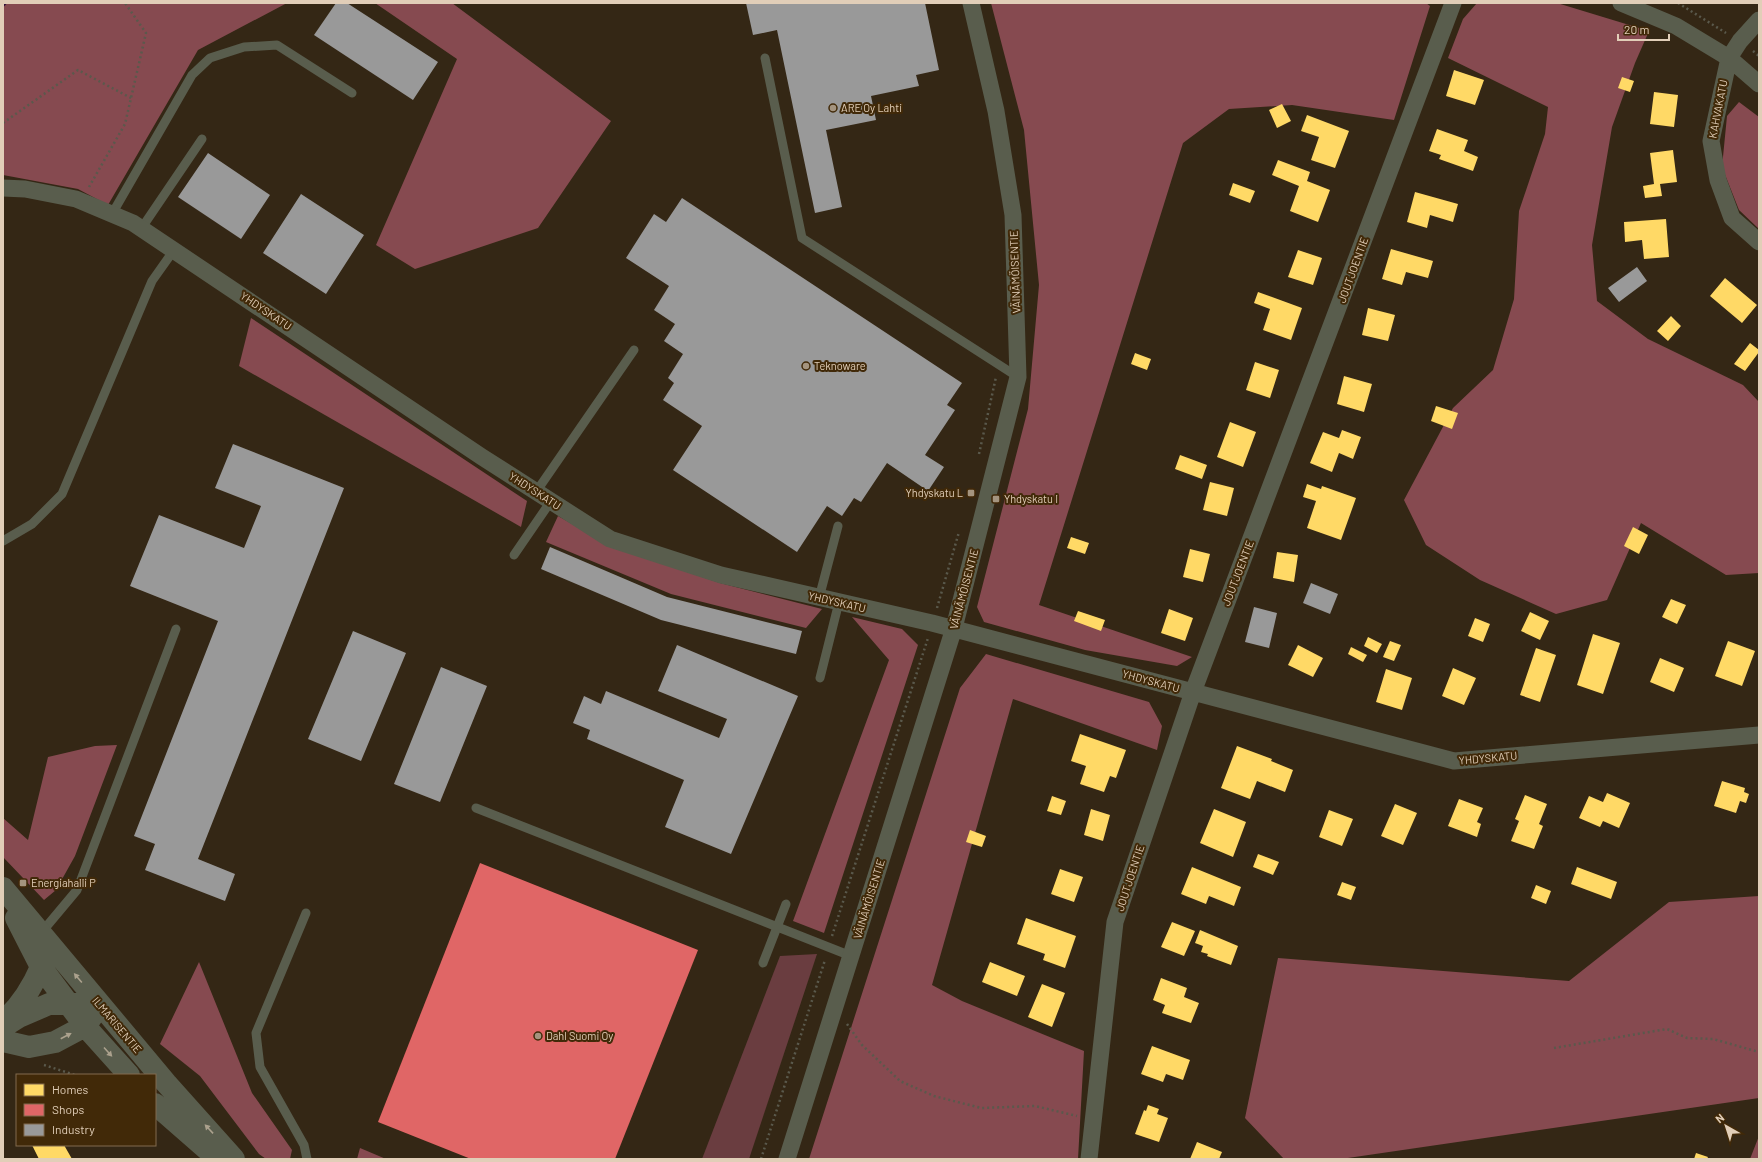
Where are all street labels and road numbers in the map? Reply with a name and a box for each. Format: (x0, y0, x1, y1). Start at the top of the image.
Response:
street label: KAHVAKATU (1705, 79, 1730, 139)
street label: VÄINÄMÖISENTIE (1006, 230, 1022, 314)
street label: JOUTJOENTIE (1335, 235, 1371, 305)
street label: YHDYSKATU (238, 289, 294, 332)
street label: YHDYSKATU (507, 469, 564, 512)
street label: JOUTJOENTIE (1219, 538, 1256, 607)
street label: VÄINÄMÖISENTIE (946, 547, 981, 631)
street label: YHDYSKATU (807, 589, 867, 614)
street label: YHDYSKATU (1121, 667, 1181, 694)
street label: YHDYSKATU (1458, 748, 1518, 767)
street label: JOUTJOENTIE (1113, 843, 1146, 913)
street label: VÄINÄMÖISENTIE (849, 857, 887, 940)
street label: ILMARISENTIE (90, 994, 145, 1056)

